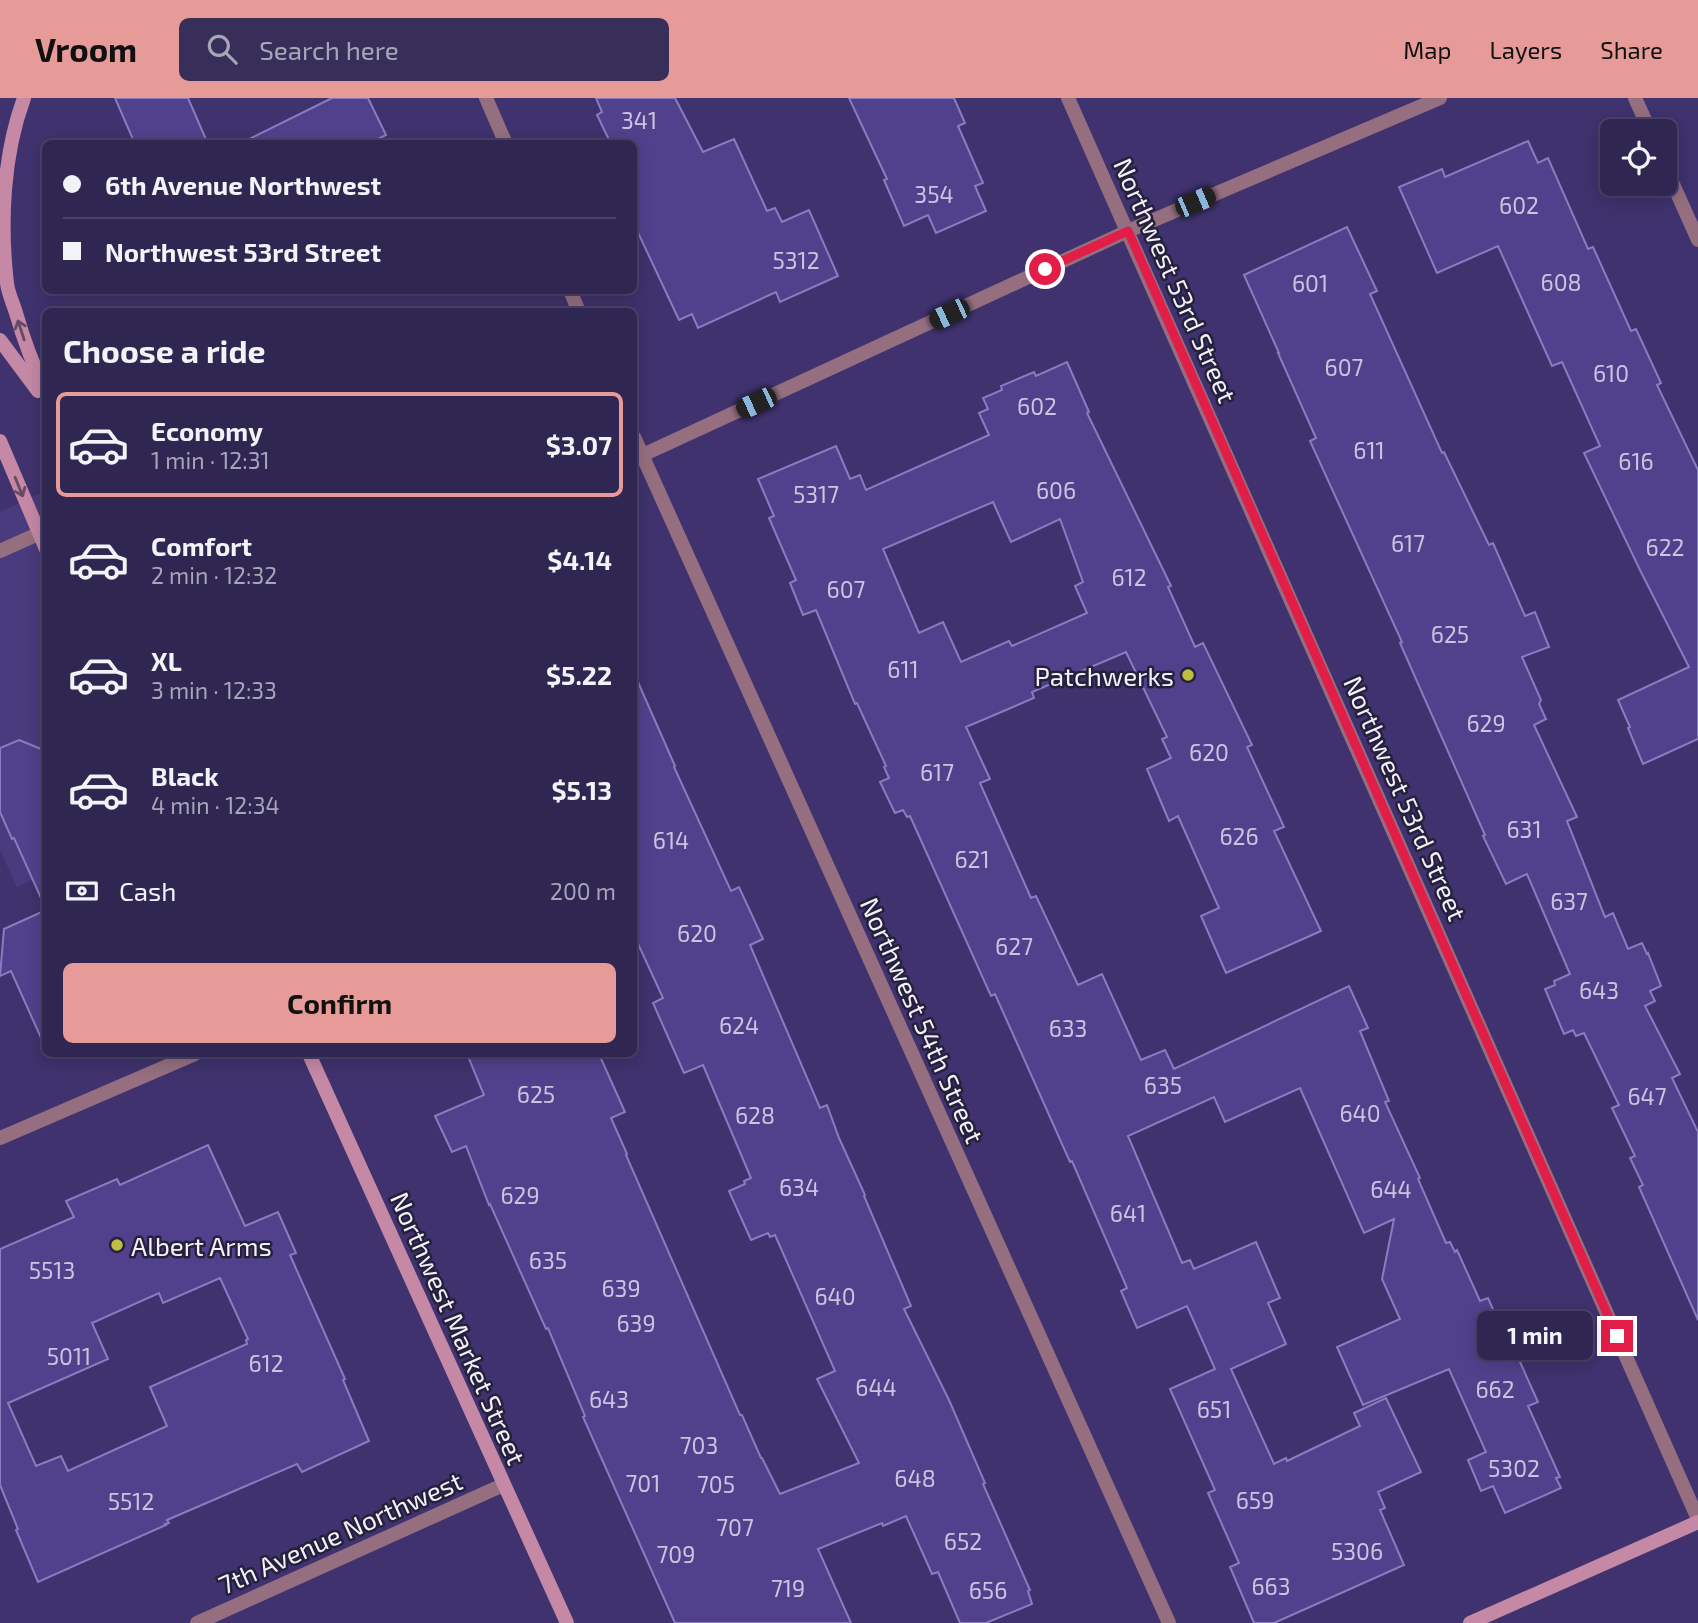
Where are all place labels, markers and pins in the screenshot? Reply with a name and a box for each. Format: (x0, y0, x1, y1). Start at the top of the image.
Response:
place label: Patchwerks (1035, 660, 1174, 691)
marker: Patchwerks (1180, 667, 1196, 683)
place label: Albert Arms (131, 1230, 272, 1261)
marker: Albert Arms (109, 1237, 125, 1253)

